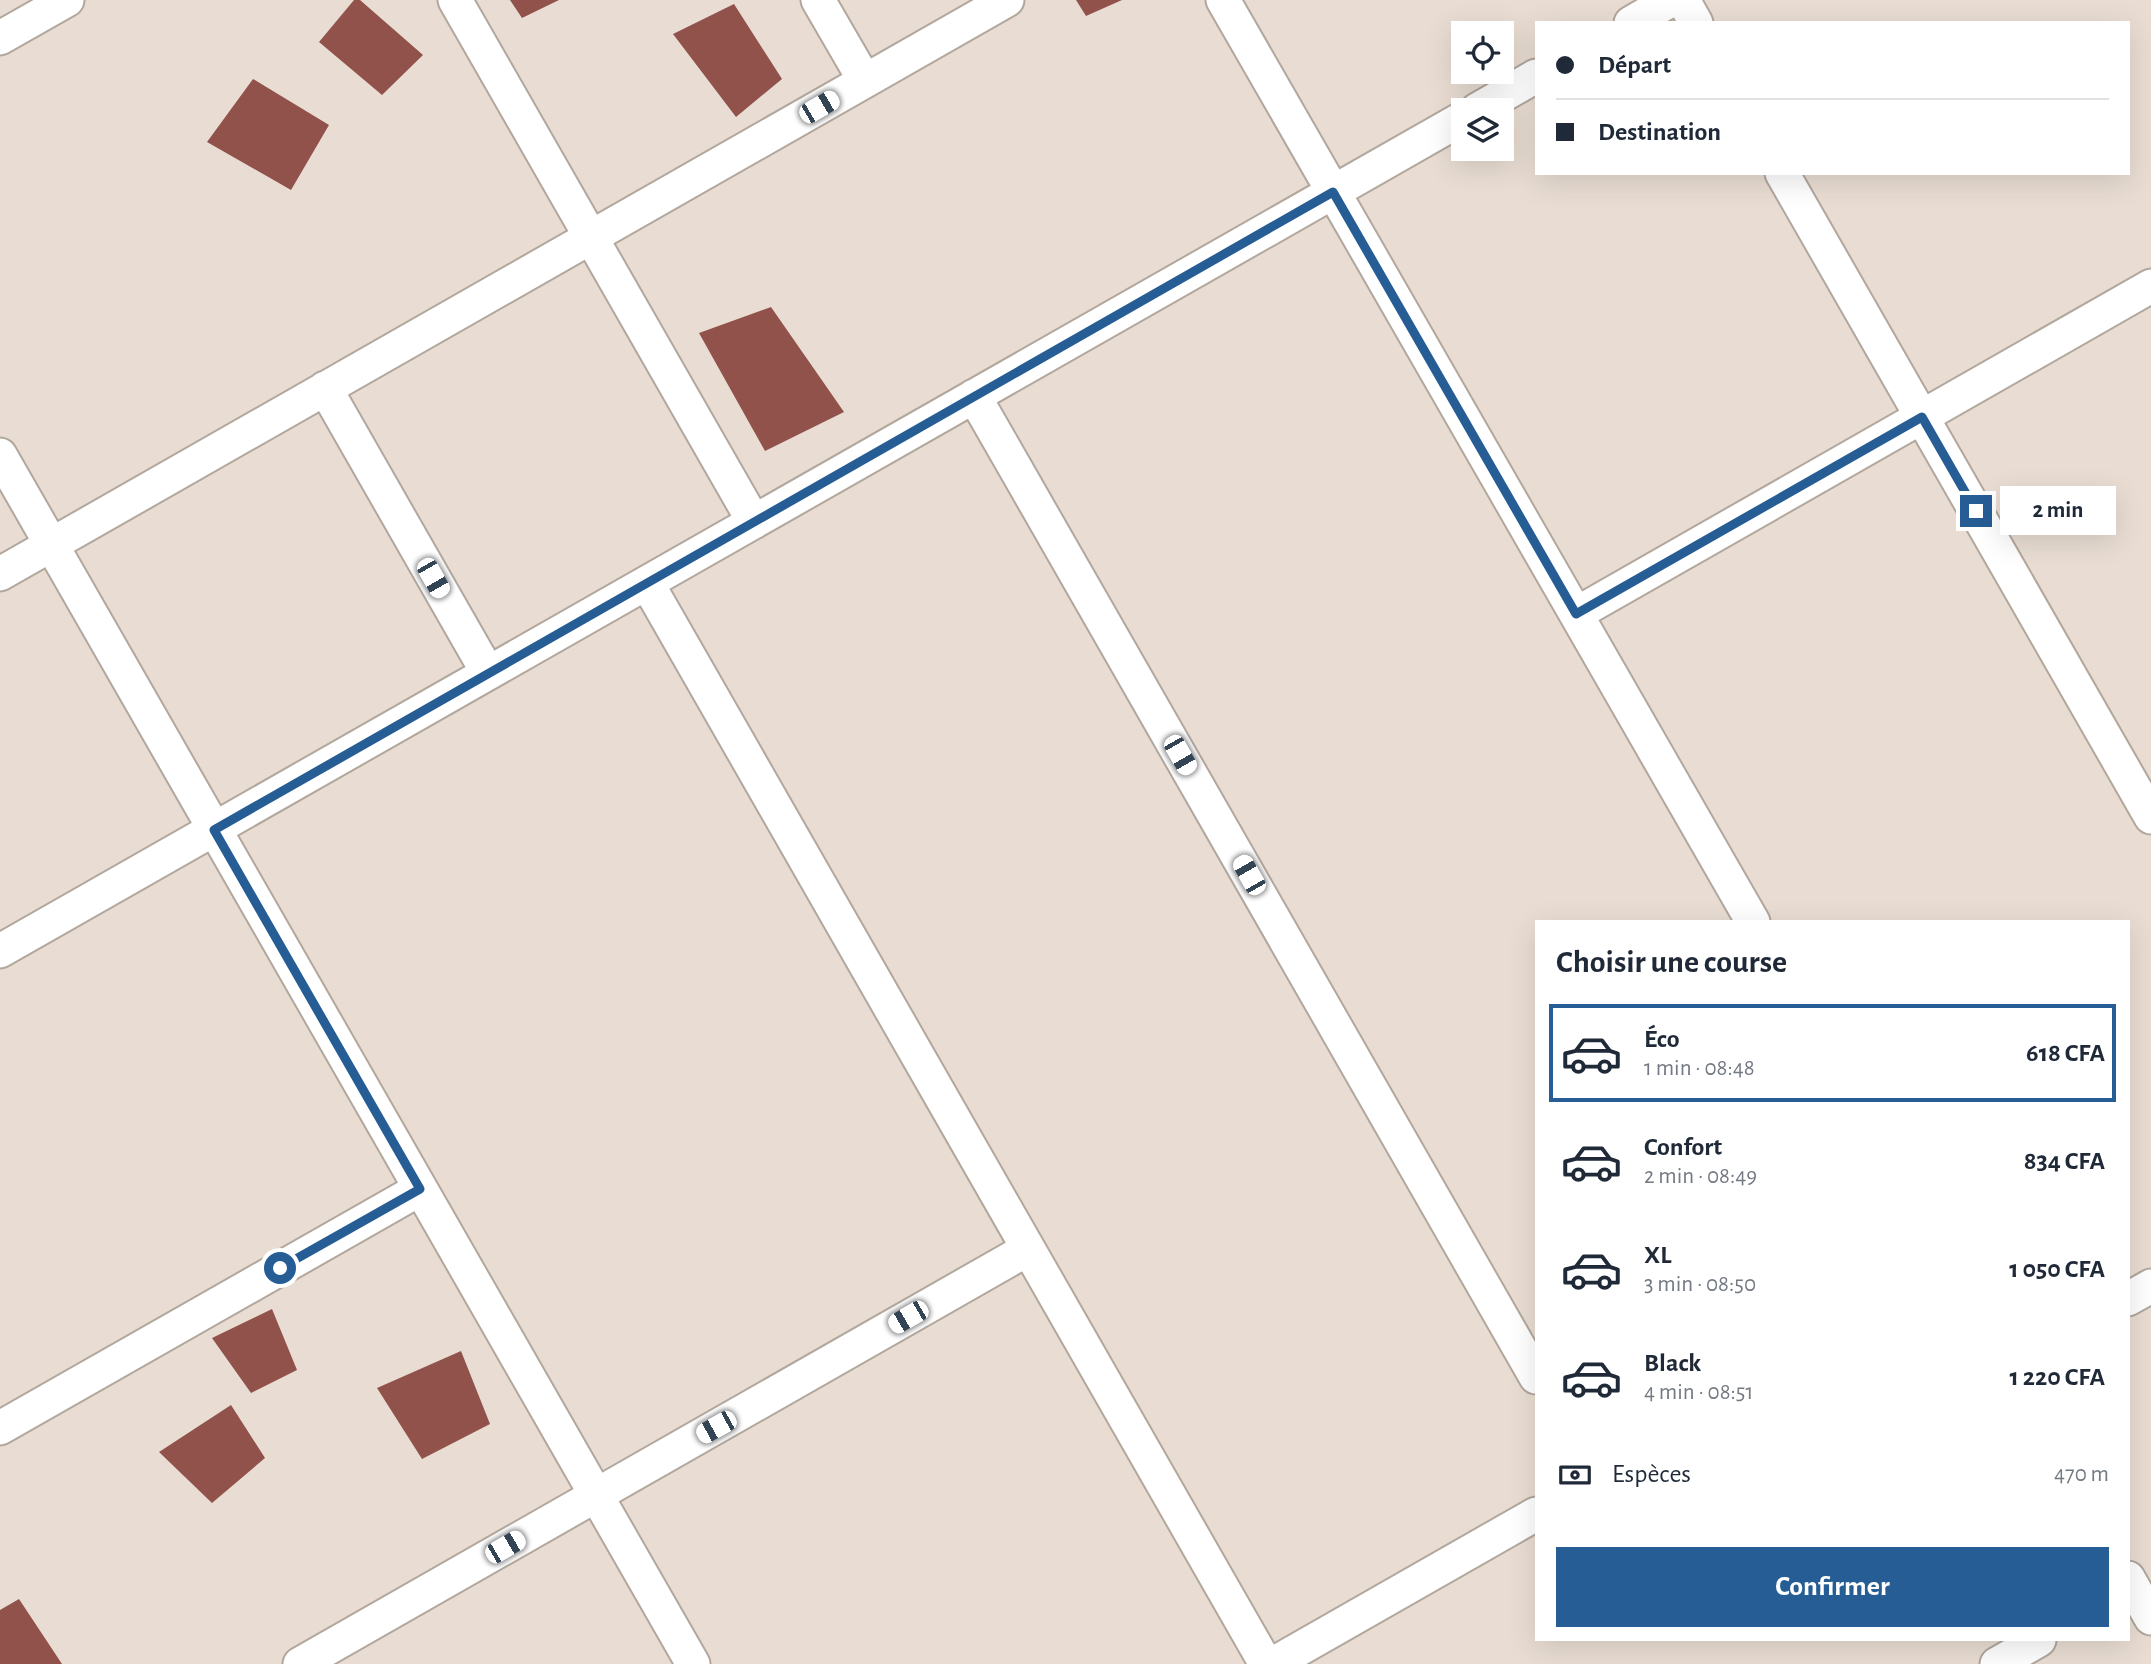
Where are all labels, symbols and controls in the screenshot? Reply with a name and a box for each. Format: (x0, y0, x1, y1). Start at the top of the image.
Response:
map controls (1451, 21, 1514, 161)
button: locate (1451, 21, 1514, 84)
text: Départ (1598, 52, 1671, 78)
car (796, 87, 843, 127)
button: layers (1451, 98, 1514, 161)
text: Destination (1598, 119, 1721, 145)
callout: 2 min (2000, 486, 2116, 536)
route end (1960, 495, 1992, 527)
text: 2 min (2032, 499, 2084, 522)
car (414, 555, 453, 601)
car (1161, 732, 1200, 778)
car (1230, 852, 1269, 898)
text: Choisir une course (1556, 946, 1787, 978)
icon: car (1560, 1022, 1623, 1085)
text: Éco (1644, 1026, 1680, 1052)
text: 618 CFA (2026, 1040, 2105, 1066)
text: 1 min · 08:48 (1644, 1057, 1755, 1080)
icon: car (1560, 1130, 1623, 1193)
text: Confort (1644, 1134, 1722, 1160)
text: 834 CFA (2024, 1148, 2105, 1174)
text: 2 min · 08:49 (1644, 1165, 1757, 1188)
icon: car (1560, 1238, 1623, 1301)
text: XL (1644, 1242, 1671, 1268)
route start (264, 1252, 296, 1284)
text: 1 050 CFA (2009, 1256, 2105, 1282)
text: 3 min · 08:50 (1644, 1273, 1756, 1296)
car (885, 1297, 932, 1337)
icon: car (1560, 1346, 1623, 1409)
text: Black (1644, 1350, 1701, 1376)
text: 1 220 CFA (2010, 1364, 2105, 1390)
text: 4 min · 08:51 (1644, 1381, 1753, 1404)
car (693, 1408, 740, 1446)
icon: cash (1556, 1456, 1594, 1494)
text: Espèces (1612, 1461, 1691, 1487)
text: 470 m (2054, 1463, 2109, 1486)
car (482, 1527, 529, 1567)
button: Confirmer (1556, 1547, 2109, 1627)

